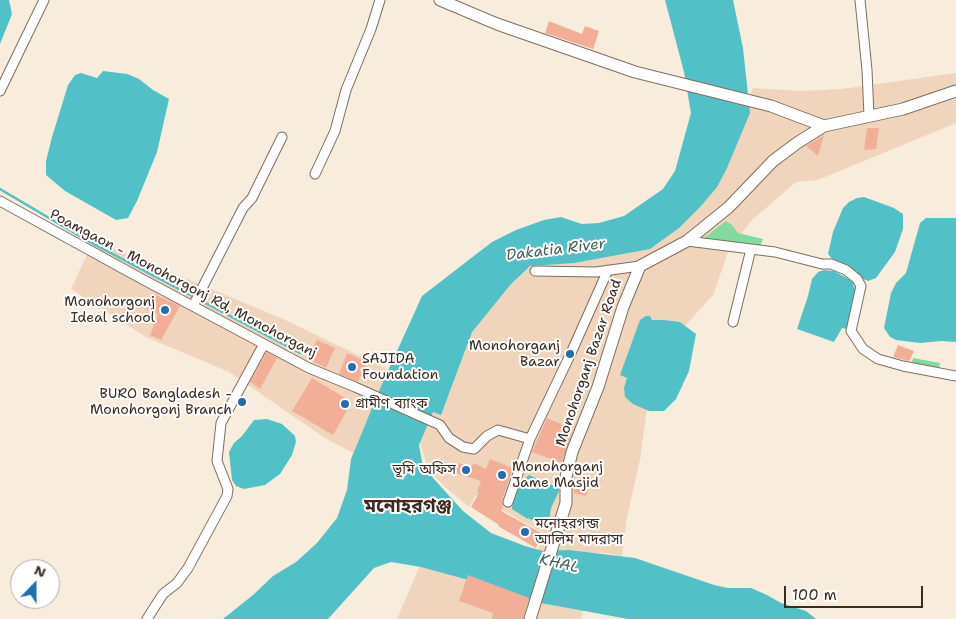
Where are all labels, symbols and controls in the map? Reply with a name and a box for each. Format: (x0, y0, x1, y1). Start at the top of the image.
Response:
street label: Poamgaon - Monohorgonj Rd, Monohorganj (47, 206, 319, 362)
water label: Dakatia River (505, 235, 607, 265)
street label: Monohorganj Bazar Road (552, 277, 626, 449)
place label: Monohorgonj Ideal school (64, 294, 155, 326)
marker: Monohorgonj Ideal school (159, 304, 171, 316)
place label: Monohorganj Bazar (469, 338, 560, 371)
marker: Monohorganj Bazar (564, 348, 576, 360)
place label: SAJIDA Foundation (362, 351, 438, 384)
marker: SAJIDA Foundation (346, 361, 358, 373)
place label: BURO Bangladesh - Monohorgonj Branch (90, 386, 232, 418)
marker: BURO Bangladesh - Monohorgonj Branch (236, 396, 248, 408)
place label: গ্রামীণ ব্যাংক (355, 396, 427, 412)
marker: গ্রামীণ ব্যাংক (339, 398, 351, 410)
place label: Monohorganj Jame Masjid (512, 459, 603, 492)
place label: ভূমি অফিস (393, 462, 456, 478)
marker: ভূমি অফিস (460, 464, 472, 476)
marker: Monohorganj Jame Masjid (496, 469, 508, 481)
district label: মনোহরগঞ্জ (364, 496, 452, 518)
place label: মনোহরগন্জ আলিম মাদরাসা (535, 516, 623, 548)
marker: মনোহরগন্জ আলিম মাদরাসা (519, 526, 531, 538)
water label: KHAL (538, 551, 580, 577)
north arrow (10, 559, 60, 609)
text: N (32, 561, 49, 581)
scale bar (786, 576, 925, 608)
text: 100 m (792, 585, 837, 605)

